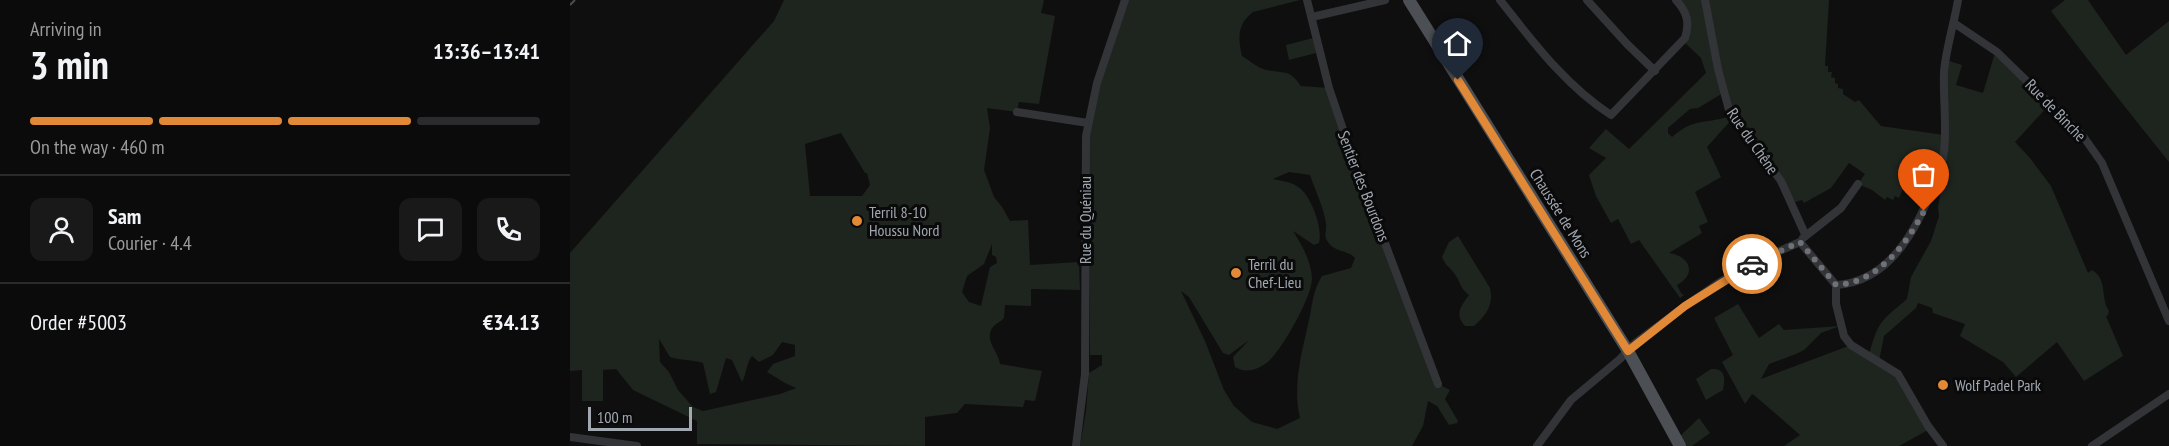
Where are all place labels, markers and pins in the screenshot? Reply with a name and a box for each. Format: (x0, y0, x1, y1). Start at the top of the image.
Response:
pin (1432, 18, 1483, 80)
pin (1898, 149, 1949, 211)
place label: Terril 8-10 Houssu Nord (869, 202, 939, 240)
marker: Terril 8-10 Houssu Nord (850, 214, 864, 228)
place label: Terril du Chef-Lieu (1248, 254, 1301, 292)
marker: Terril du Chef-Lieu (1229, 266, 1243, 280)
place label: Wolf Padel Park (1955, 375, 2042, 395)
marker: Wolf Padel Park (1936, 378, 1950, 392)

